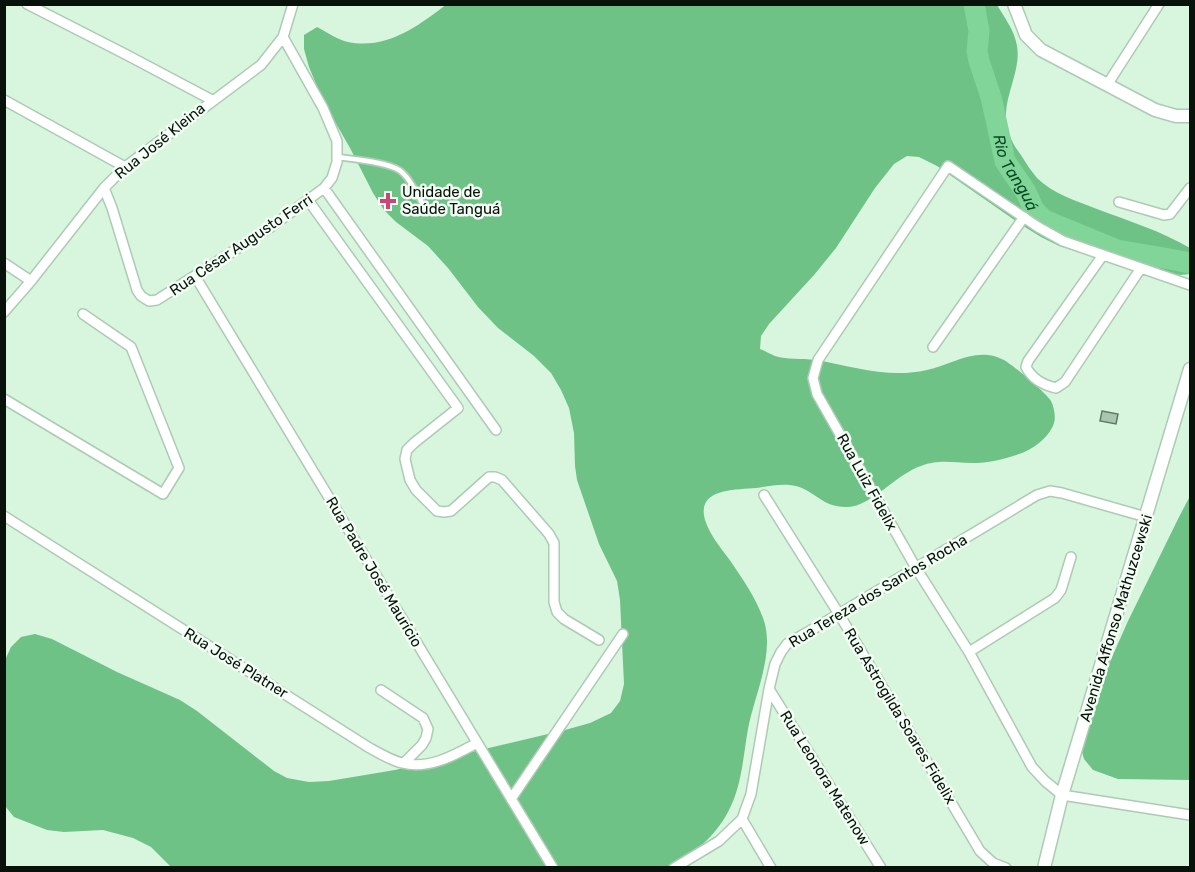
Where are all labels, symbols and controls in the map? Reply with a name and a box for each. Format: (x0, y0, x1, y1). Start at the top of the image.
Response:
street label: Rua José Kleina (111, 99, 209, 183)
water label: Rio Tanguá (989, 133, 1042, 214)
place label: Unidade de Saúde Tanguá (402, 183, 500, 218)
street label: Rua César Augusto Ferri (166, 190, 316, 300)
marker: Unidade de Saúde Tanguá (379, 192, 397, 210)
street label: Rua Luiz Fidelix (833, 430, 901, 534)
street label: Rua Padre José Maurício (322, 494, 426, 650)
street label: Avenida Affonso Mathuzcewski (1076, 512, 1156, 724)
street label: Rua Tereza dos Santos Rocha (786, 531, 970, 651)
street label: Rua José Platner (181, 624, 292, 702)
street label: Rua Astrogilda Soares Fidelix (840, 625, 960, 807)
street label: Rua Leonora Matenow (776, 707, 874, 849)

